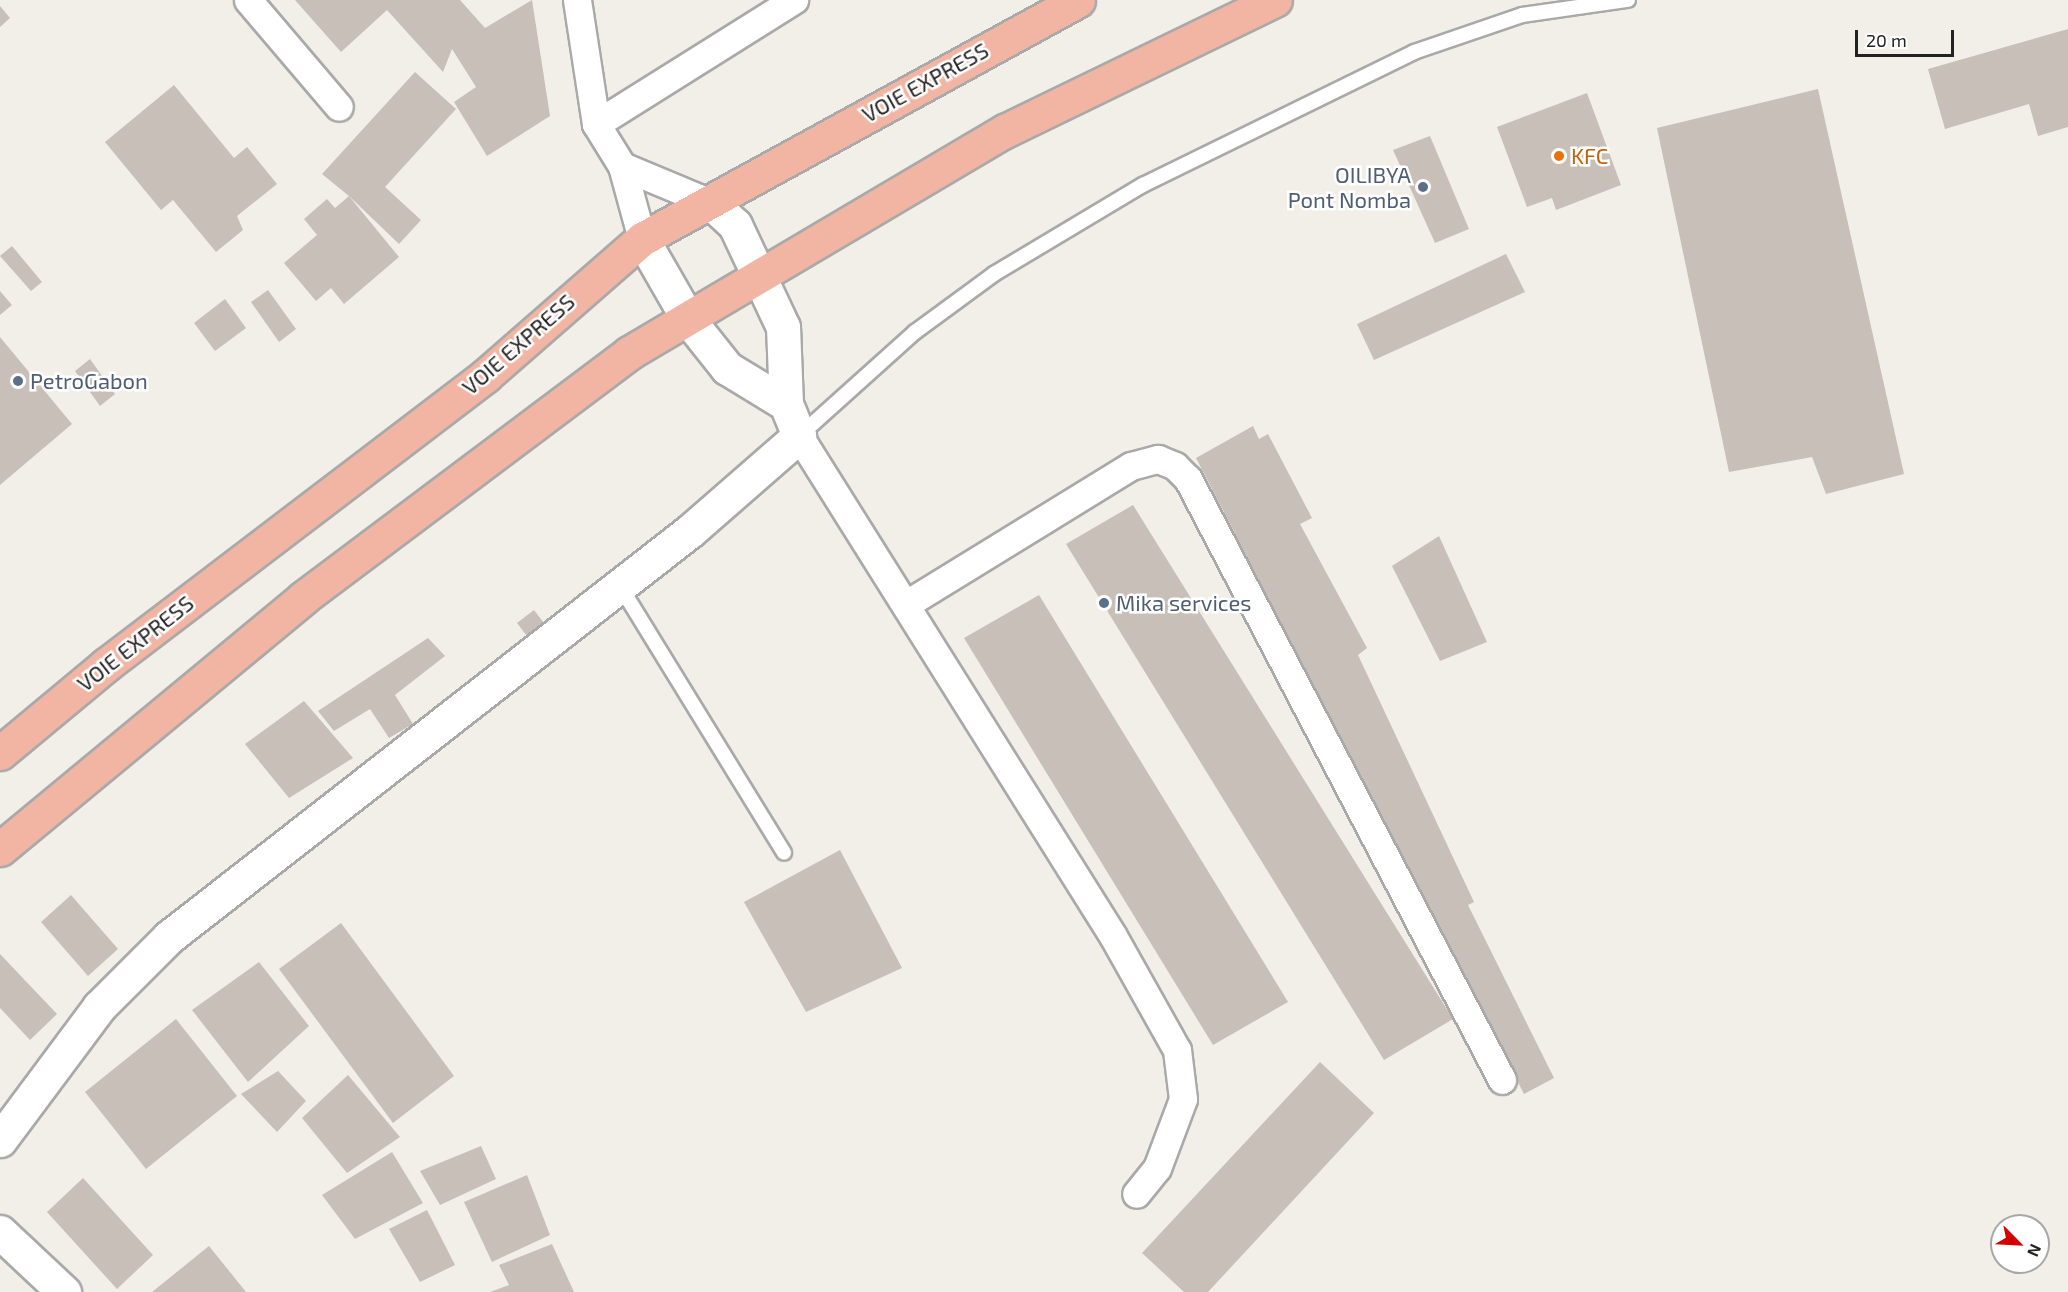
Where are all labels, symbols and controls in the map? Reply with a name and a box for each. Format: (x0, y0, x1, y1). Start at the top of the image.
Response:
scale bar (1858, 18, 1957, 56)
text: 20 m (1866, 29, 1907, 51)
street label: VOIE EXPRESS (857, 36, 993, 128)
place label: KFC (1571, 143, 1608, 169)
marker: KFC (1552, 149, 1566, 163)
place label: OILIBYA Pont Nomba (1288, 161, 1411, 212)
marker: OILIBYA Pont Nomba (1416, 180, 1430, 194)
street label: VOIE EXPRESS (456, 288, 580, 400)
place label: PetroGabon (30, 368, 148, 394)
marker: PetroGabon (11, 374, 25, 388)
street label: VOIE EXPRESS (72, 589, 198, 697)
place label: Mika services (1116, 590, 1251, 616)
marker: Mika services (1097, 596, 1111, 610)
north arrow (1990, 1214, 2050, 1274)
text: N (2024, 1242, 2046, 1260)

